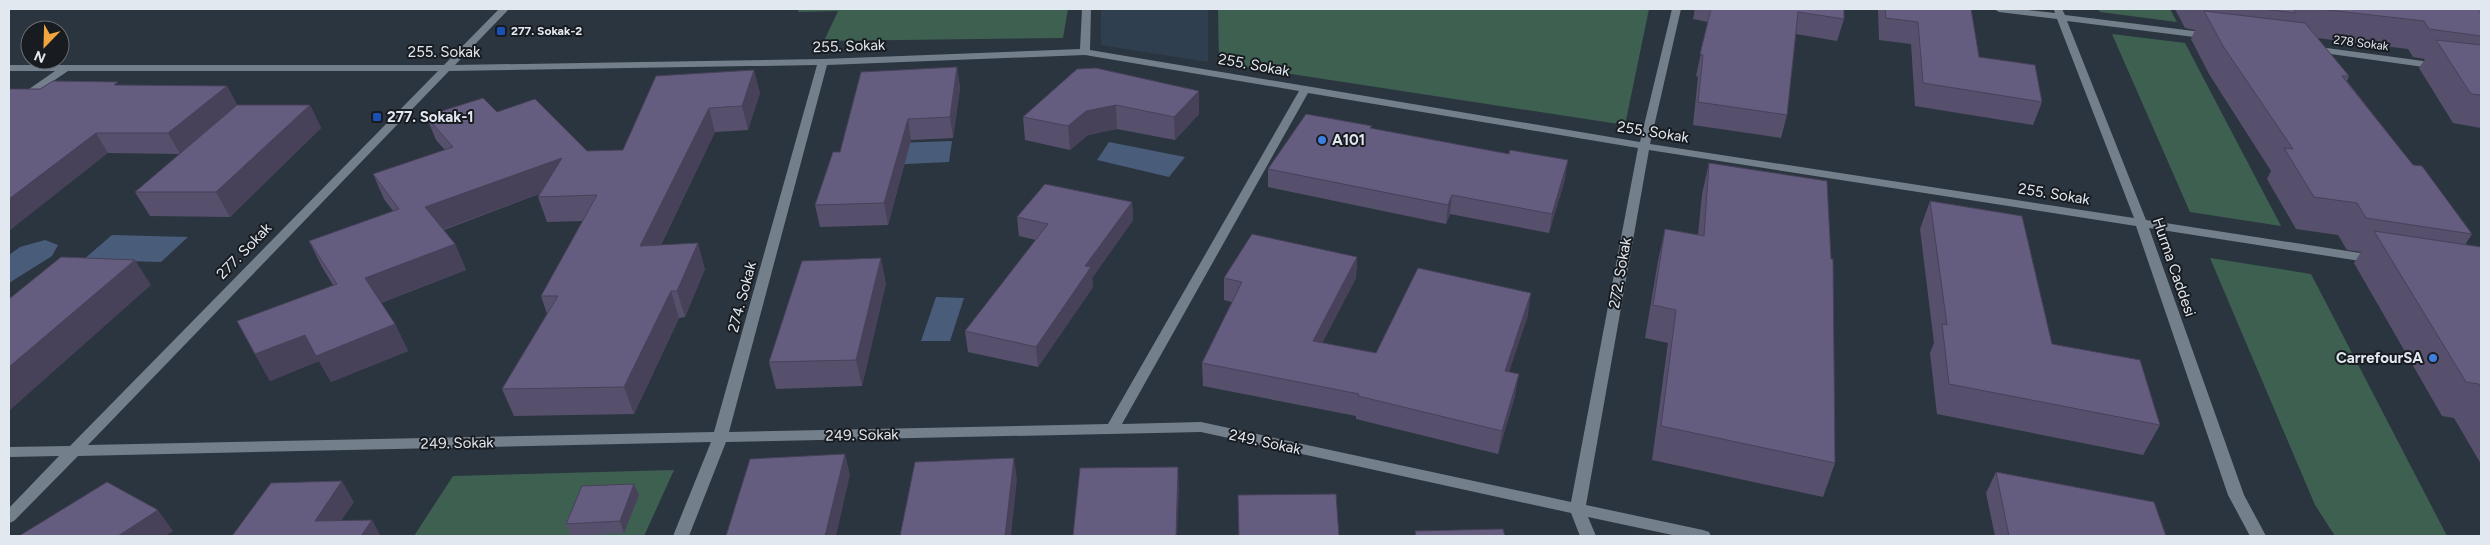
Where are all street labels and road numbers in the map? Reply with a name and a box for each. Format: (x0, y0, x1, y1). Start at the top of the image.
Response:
street label: 278 Sokak (2333, 33, 2390, 53)
street label: 255. Sokak (812, 36, 886, 56)
street label: 255. Sokak (408, 43, 481, 61)
street label: 255. Sokak (1217, 50, 1292, 80)
street label: 255. Sokak (1616, 117, 1691, 147)
street label: 255. Sokak (2017, 179, 2092, 209)
street label: Hurma Caddesi (2149, 215, 2199, 319)
street label: 277. Sokak (213, 219, 276, 283)
street label: 272. Sokak (1605, 235, 1635, 310)
street label: 274. Sokak (724, 259, 760, 334)
street label: 249. Sokak (825, 425, 899, 445)
street label: 249. Sokak (1227, 426, 1303, 459)
street label: 249. Sokak (420, 433, 494, 453)

